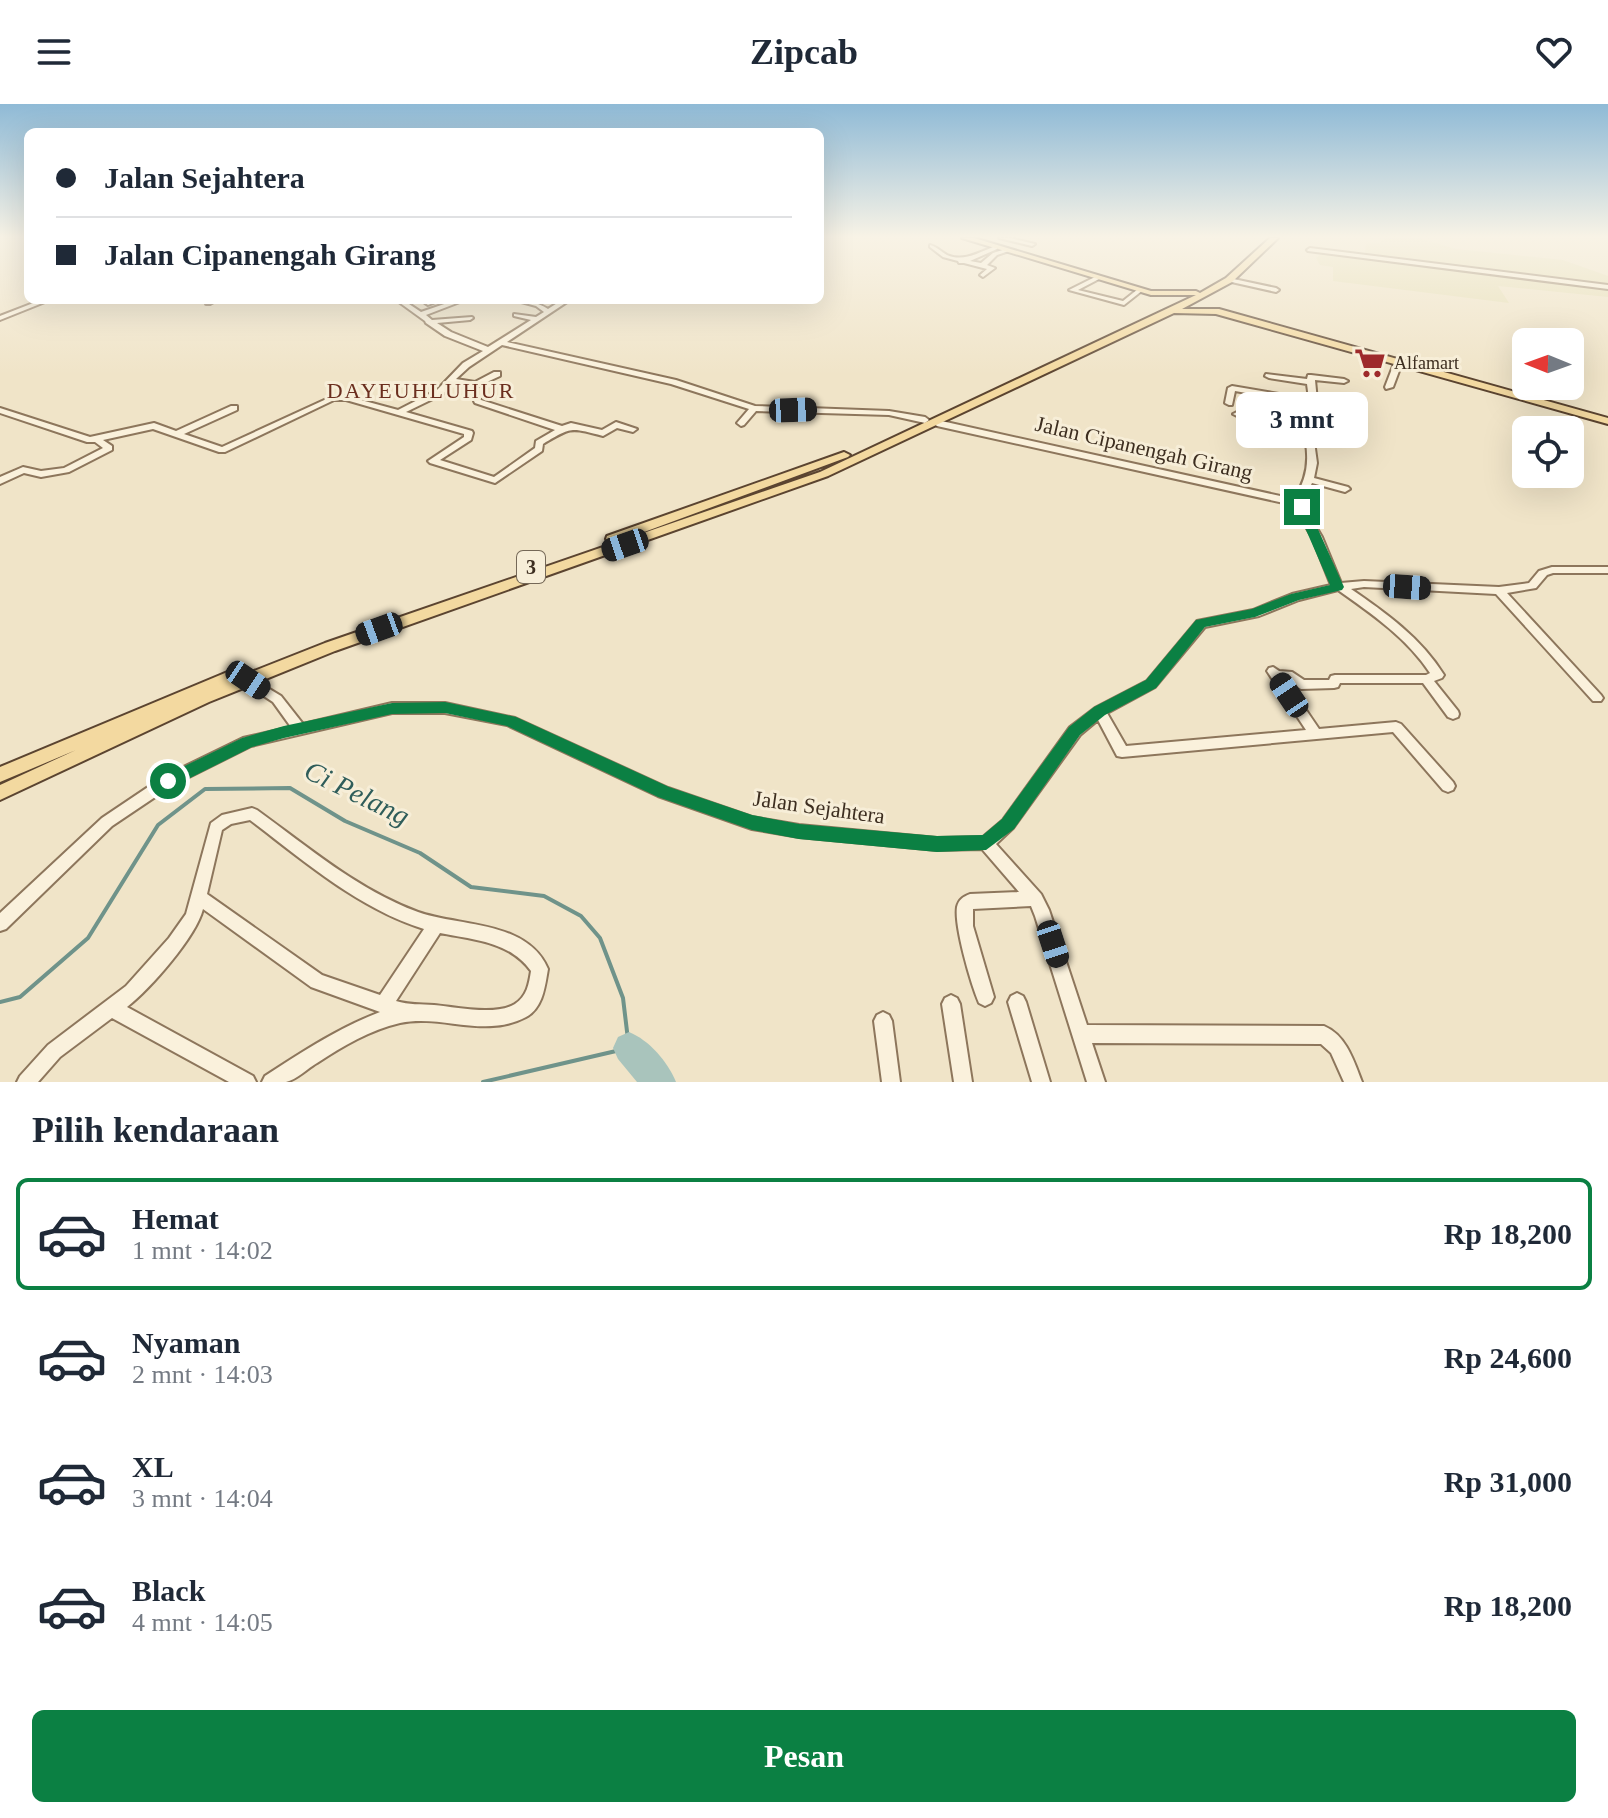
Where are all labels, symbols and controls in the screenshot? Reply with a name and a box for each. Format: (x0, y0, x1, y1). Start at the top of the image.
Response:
icon: menu (32, 30, 76, 74)
icon: heart (1532, 30, 1576, 74)
text: Zipcab (750, 32, 858, 72)
text: Jalan Sejahtera (104, 161, 305, 194)
text: Jalan Cipanengah Girang (104, 238, 436, 271)
north arrow (1512, 328, 1584, 400)
map controls (1512, 328, 1584, 488)
supermarket icon: Alfamart (1353, 346, 1387, 380)
place label: Alfamart (1394, 353, 1459, 373)
district label: DAYEUHLUHUR (327, 378, 515, 403)
callout: 3 mnt (1236, 391, 1368, 447)
car (769, 397, 817, 423)
text: 3 mnt (1270, 405, 1334, 434)
street label: Jalan Cipanengah Girang (1033, 411, 1255, 485)
button: locate (1512, 416, 1584, 488)
route end (1284, 489, 1320, 525)
car (598, 526, 652, 564)
road number: 3 (517, 551, 545, 583)
car (1382, 573, 1432, 601)
car (352, 610, 406, 648)
car (221, 657, 275, 703)
car (1266, 668, 1312, 722)
water label: Ci Pelang (300, 754, 414, 832)
route start (150, 763, 186, 799)
street label: Jalan Sejahtera (752, 785, 887, 829)
car (1034, 917, 1072, 971)
text: Pilih kendaraan (32, 1110, 279, 1150)
icon: car (36, 1198, 108, 1270)
text: Hemat (132, 1202, 219, 1235)
text: Rp 18,200 (1444, 1217, 1572, 1250)
text: 1 mnt · 14:02 (132, 1236, 273, 1265)
icon: car (36, 1322, 108, 1394)
text: Nyaman (132, 1326, 240, 1359)
text: Rp 24,600 (1444, 1341, 1572, 1374)
text: 2 mnt · 14:03 (132, 1360, 273, 1389)
icon: car (36, 1446, 108, 1518)
text: XL (132, 1450, 174, 1483)
text: Rp 31,000 (1444, 1465, 1572, 1498)
text: 3 mnt · 14:04 (132, 1484, 273, 1513)
icon: car (36, 1570, 108, 1642)
text: Black (132, 1574, 205, 1607)
text: Rp 18,200 (1444, 1589, 1572, 1622)
text: 4 mnt · 14:05 (132, 1608, 273, 1637)
button: Pesan (32, 1710, 1576, 1802)

